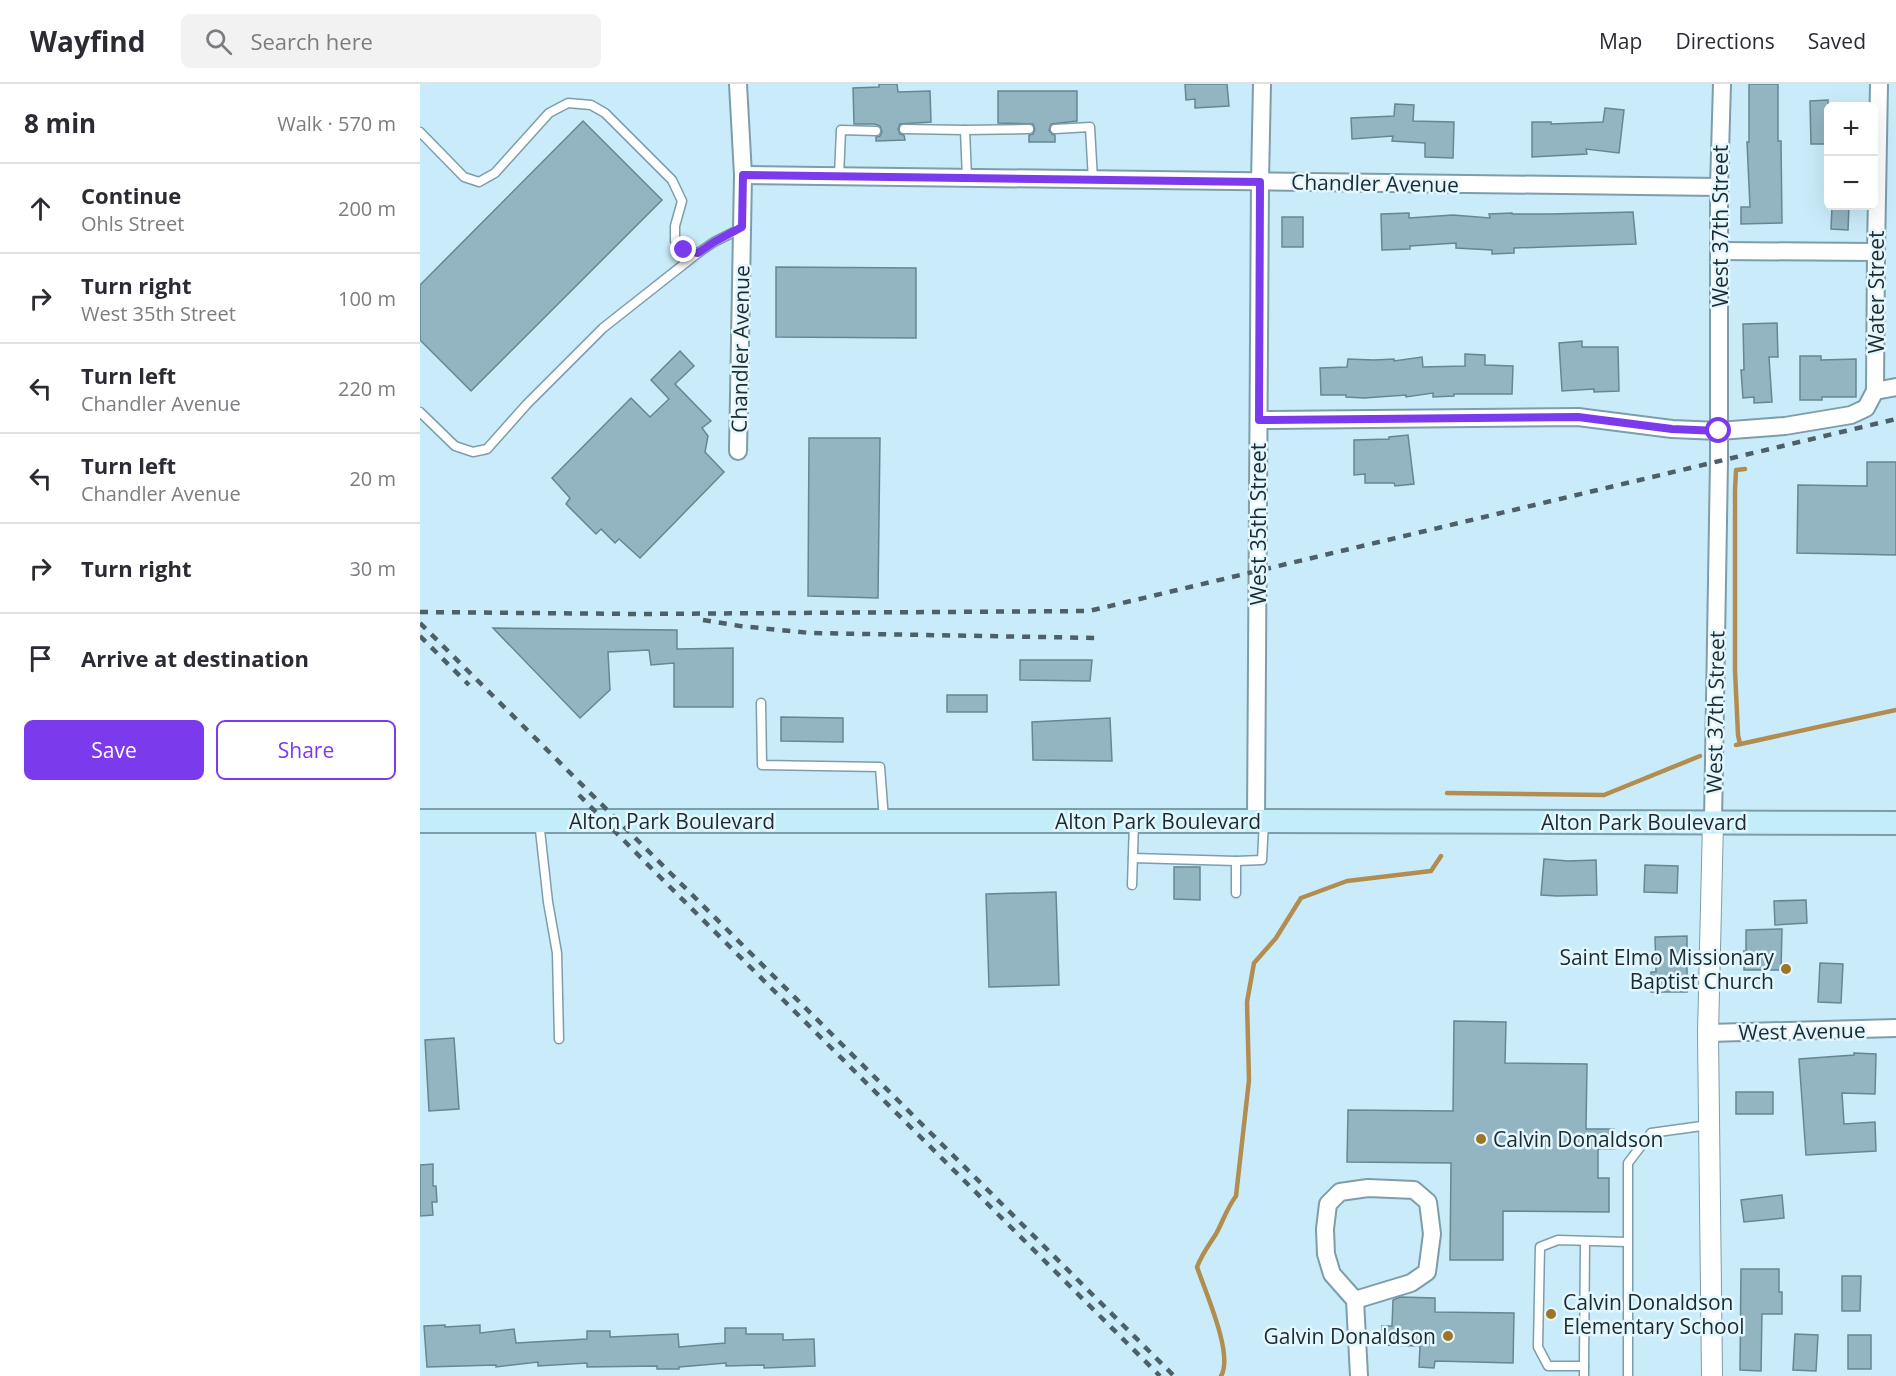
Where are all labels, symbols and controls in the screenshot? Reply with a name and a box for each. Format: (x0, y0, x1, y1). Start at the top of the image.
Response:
search box (181, 14, 601, 68)
text: Wayfind (30, 22, 145, 60)
icon: search (202, 25, 235, 58)
text: Search here (250, 26, 373, 56)
text: Map (1599, 27, 1642, 55)
text: Directions (1675, 27, 1775, 55)
text: Saved (1808, 27, 1866, 55)
map controls (1824, 102, 1878, 210)
button: + (1824, 102, 1878, 156)
text: 8 min (24, 105, 96, 141)
text: Walk · 570 m (277, 110, 396, 137)
street label: West 37th Street (1706, 145, 1734, 307)
button: − (1824, 156, 1878, 210)
street label: Chandler Avenue (1291, 168, 1459, 198)
text: Continue (81, 180, 181, 210)
icon: ahead (24, 192, 57, 225)
text: 200 m (338, 195, 396, 222)
text: Ohls Street (81, 210, 184, 237)
street label: Water Street (1862, 230, 1890, 354)
route end (670, 236, 696, 262)
street label: Chandler Avenue (725, 265, 755, 433)
text: Turn right (81, 270, 192, 300)
icon: right (24, 282, 57, 315)
text: 100 m (338, 285, 396, 312)
text: West 35th Street (81, 300, 236, 327)
text: Turn left (81, 360, 176, 390)
icon: left (24, 372, 57, 405)
text: 220 m (338, 375, 396, 402)
text: Chandler Avenue (81, 390, 241, 417)
route start (1705, 417, 1731, 443)
street label: West 35th Street (1244, 443, 1272, 605)
text: Turn left (81, 450, 176, 480)
icon: left (24, 462, 57, 495)
text: 20 m (349, 465, 396, 492)
text: Chandler Avenue (81, 480, 241, 507)
icon: right (24, 552, 57, 585)
text: Turn right (81, 553, 192, 583)
text: 30 m (349, 555, 396, 582)
street label: West 37th Street (1700, 630, 1730, 794)
icon: arrive (24, 642, 57, 675)
text: Arrive at destination (81, 643, 309, 673)
button: Save (24, 720, 204, 780)
button: Share (216, 720, 396, 780)
street label: Alton Park Boulevard (569, 807, 775, 835)
street label: Alton Park Boulevard (1055, 807, 1261, 835)
street label: Alton Park Boulevard (1541, 808, 1747, 836)
place label: Saint Elmo Missionary Baptist Church (1559, 943, 1774, 995)
marker: Saint Elmo Missionary Baptist Church (1779, 962, 1793, 976)
street label: West Avenue (1738, 1016, 1866, 1046)
place label: Calvin Donaldson (1493, 1125, 1663, 1153)
marker: Calvin Donaldson (1474, 1132, 1488, 1146)
place label: Calvin Donaldson Elementary School (1563, 1288, 1745, 1340)
marker: Calvin Donaldson Elementary School (1544, 1307, 1558, 1321)
place label: Galvin Donaldson (1264, 1322, 1436, 1350)
marker: Galvin Donaldson (1441, 1329, 1455, 1343)

